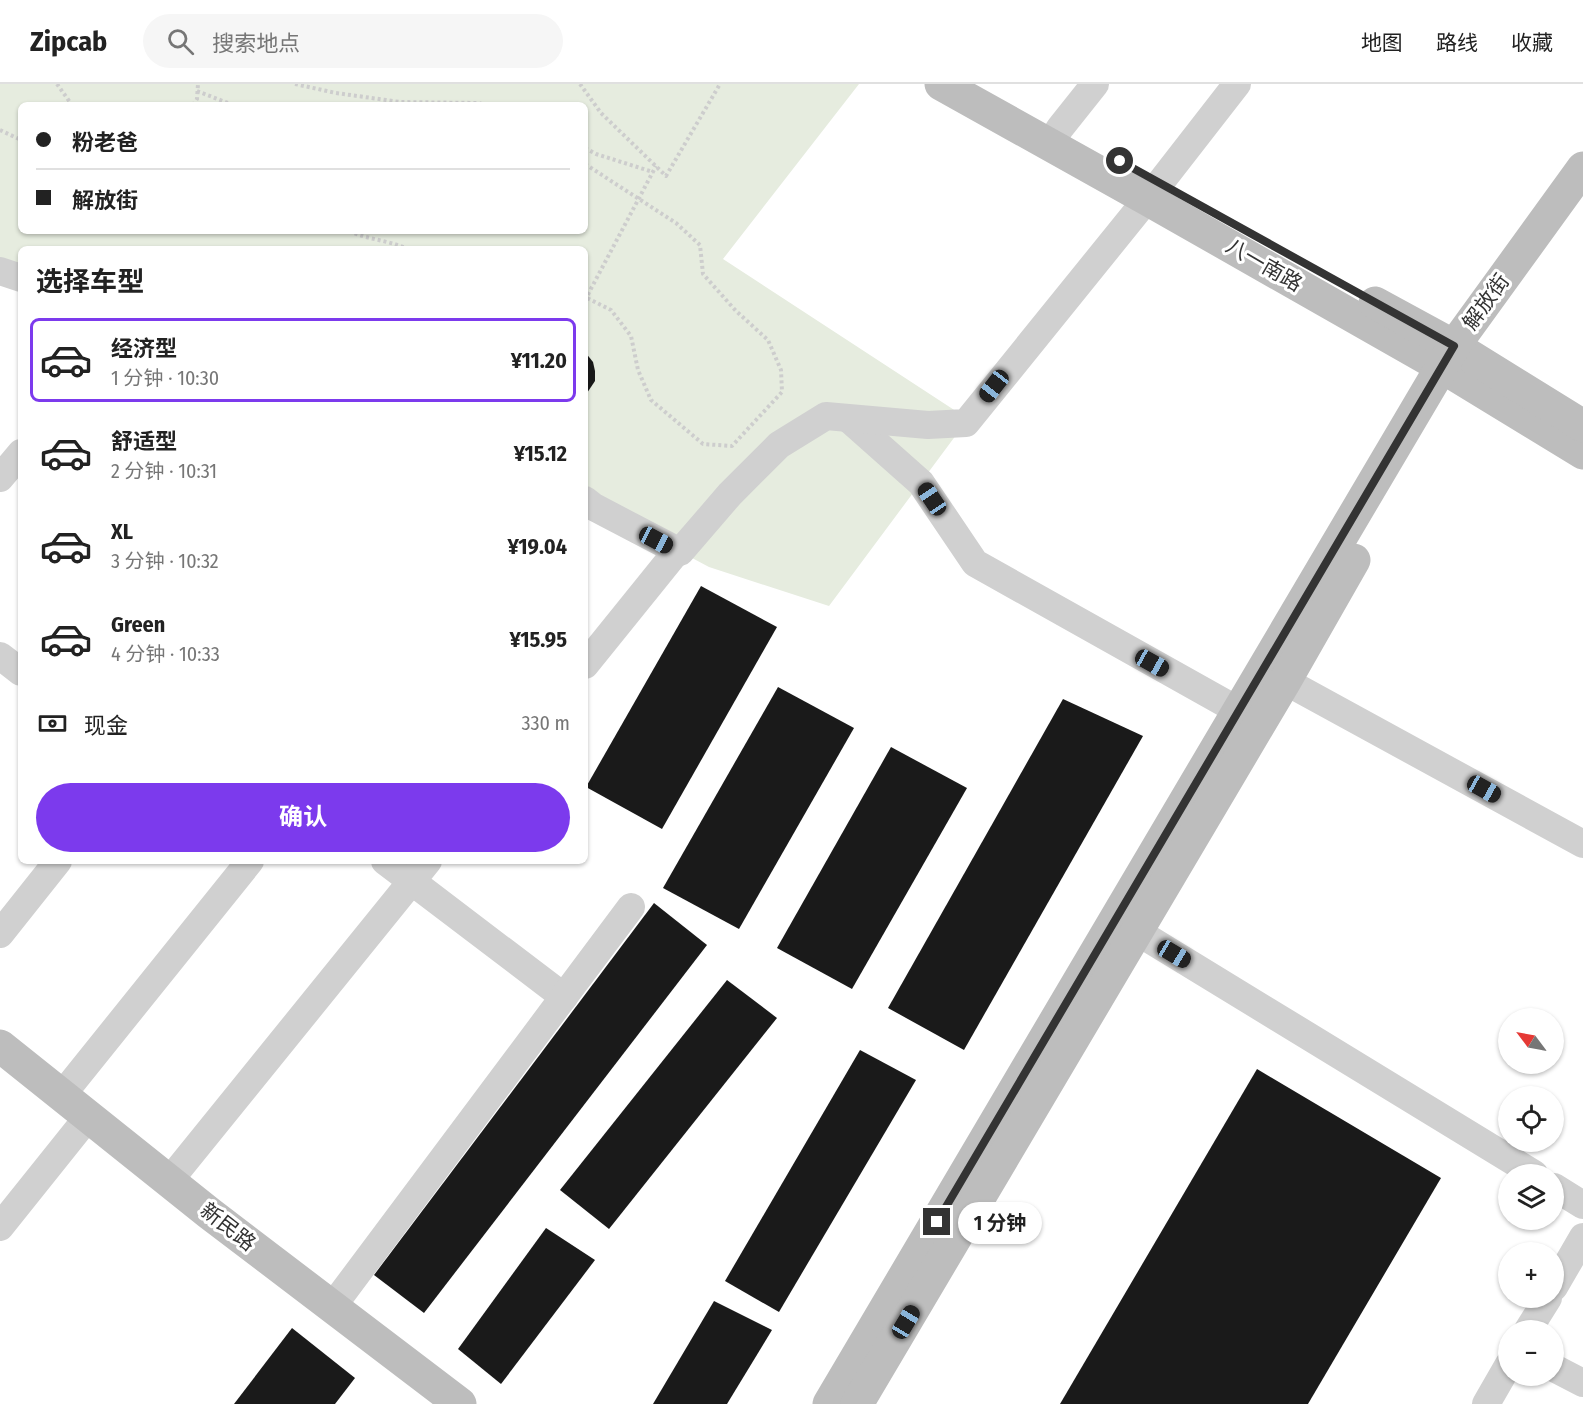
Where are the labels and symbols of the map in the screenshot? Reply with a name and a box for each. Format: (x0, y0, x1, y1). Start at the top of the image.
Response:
route start (1106, 147, 1133, 174)
street label: 八一南路 (1221, 233, 1307, 297)
street label: 解放街 (1457, 269, 1515, 335)
car (976, 366, 1012, 406)
car (914, 479, 950, 519)
car (636, 524, 676, 556)
car (1132, 646, 1172, 680)
car (1464, 772, 1504, 806)
car (1154, 937, 1194, 971)
north arrow (1498, 1008, 1564, 1074)
street label: 新民路 (195, 1197, 261, 1257)
callout: 1 分钟 (958, 1201, 1042, 1243)
route end (923, 1208, 950, 1235)
car (889, 1302, 923, 1342)

